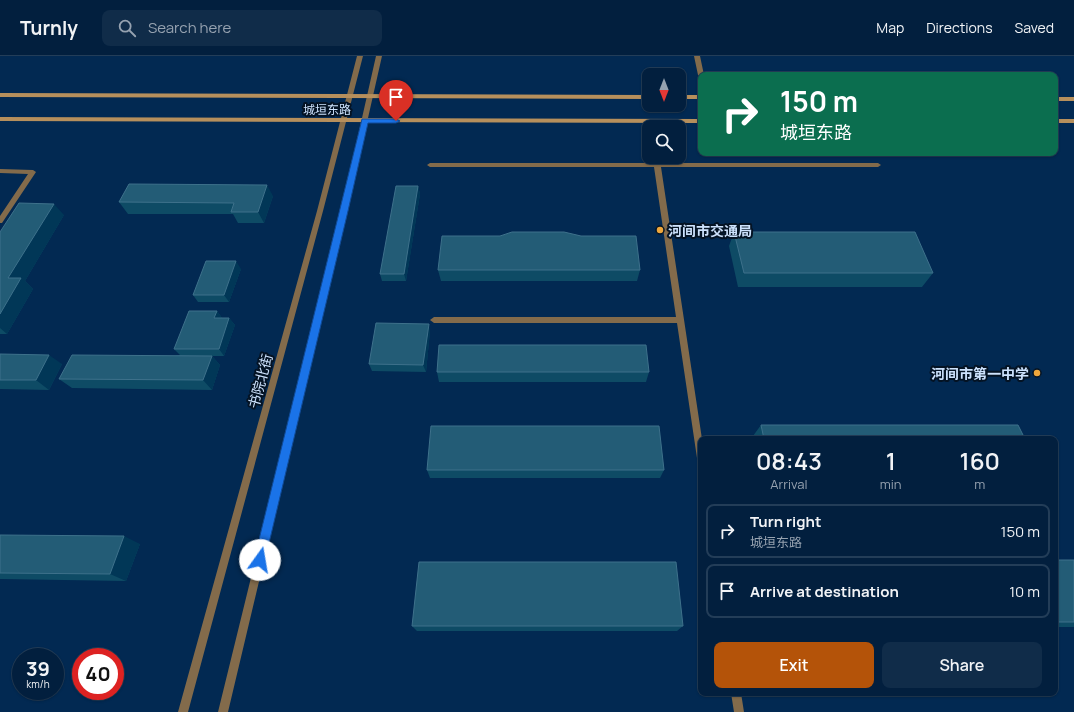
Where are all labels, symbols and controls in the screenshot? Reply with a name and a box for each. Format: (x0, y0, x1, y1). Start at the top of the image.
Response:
search box (102, 10, 382, 46)
text: Turnly (20, 15, 78, 41)
icon: search (116, 17, 138, 39)
text: Search here (148, 17, 231, 38)
text: Map (876, 18, 904, 37)
text: Directions (926, 18, 993, 37)
text: Saved (1015, 18, 1054, 37)
north arrow (642, 68, 686, 112)
map controls (642, 68, 686, 164)
pin (379, 80, 413, 121)
text: 150 m (780, 82, 858, 120)
icon: arrive (385, 86, 407, 108)
icon: right (714, 88, 766, 140)
street label: 城垣东路 (303, 101, 351, 118)
button: search (642, 120, 686, 164)
text: 城垣东路 (780, 120, 852, 144)
place label: 河间市交通局 (668, 221, 752, 240)
marker: 河间市交通局 (655, 225, 665, 235)
street label: 书院北街 (244, 351, 276, 411)
place label: 河间市第一中学 (931, 364, 1029, 383)
marker: 河间市第一中学 (1032, 368, 1042, 378)
text: 08:43 (756, 444, 822, 477)
text: 1 (886, 444, 896, 477)
text: 160 (960, 444, 1000, 477)
text: Arrival (770, 475, 807, 493)
text: min (880, 475, 902, 493)
text: m (974, 475, 985, 493)
text: Turn right (750, 511, 821, 532)
icon: right (716, 520, 738, 542)
text: 150 m (1001, 521, 1040, 542)
text: 城垣东路 (750, 533, 802, 551)
position arrow (239, 539, 281, 581)
icon: arrive (716, 580, 738, 602)
text: Arrive at destination (750, 581, 899, 602)
text: 10 m (1009, 581, 1040, 602)
button: Exit (714, 642, 874, 688)
button: Share (882, 642, 1042, 688)
speed limit sign: 40 (72, 648, 124, 700)
text: 39 (26, 655, 50, 682)
text: km/h (26, 677, 50, 691)

